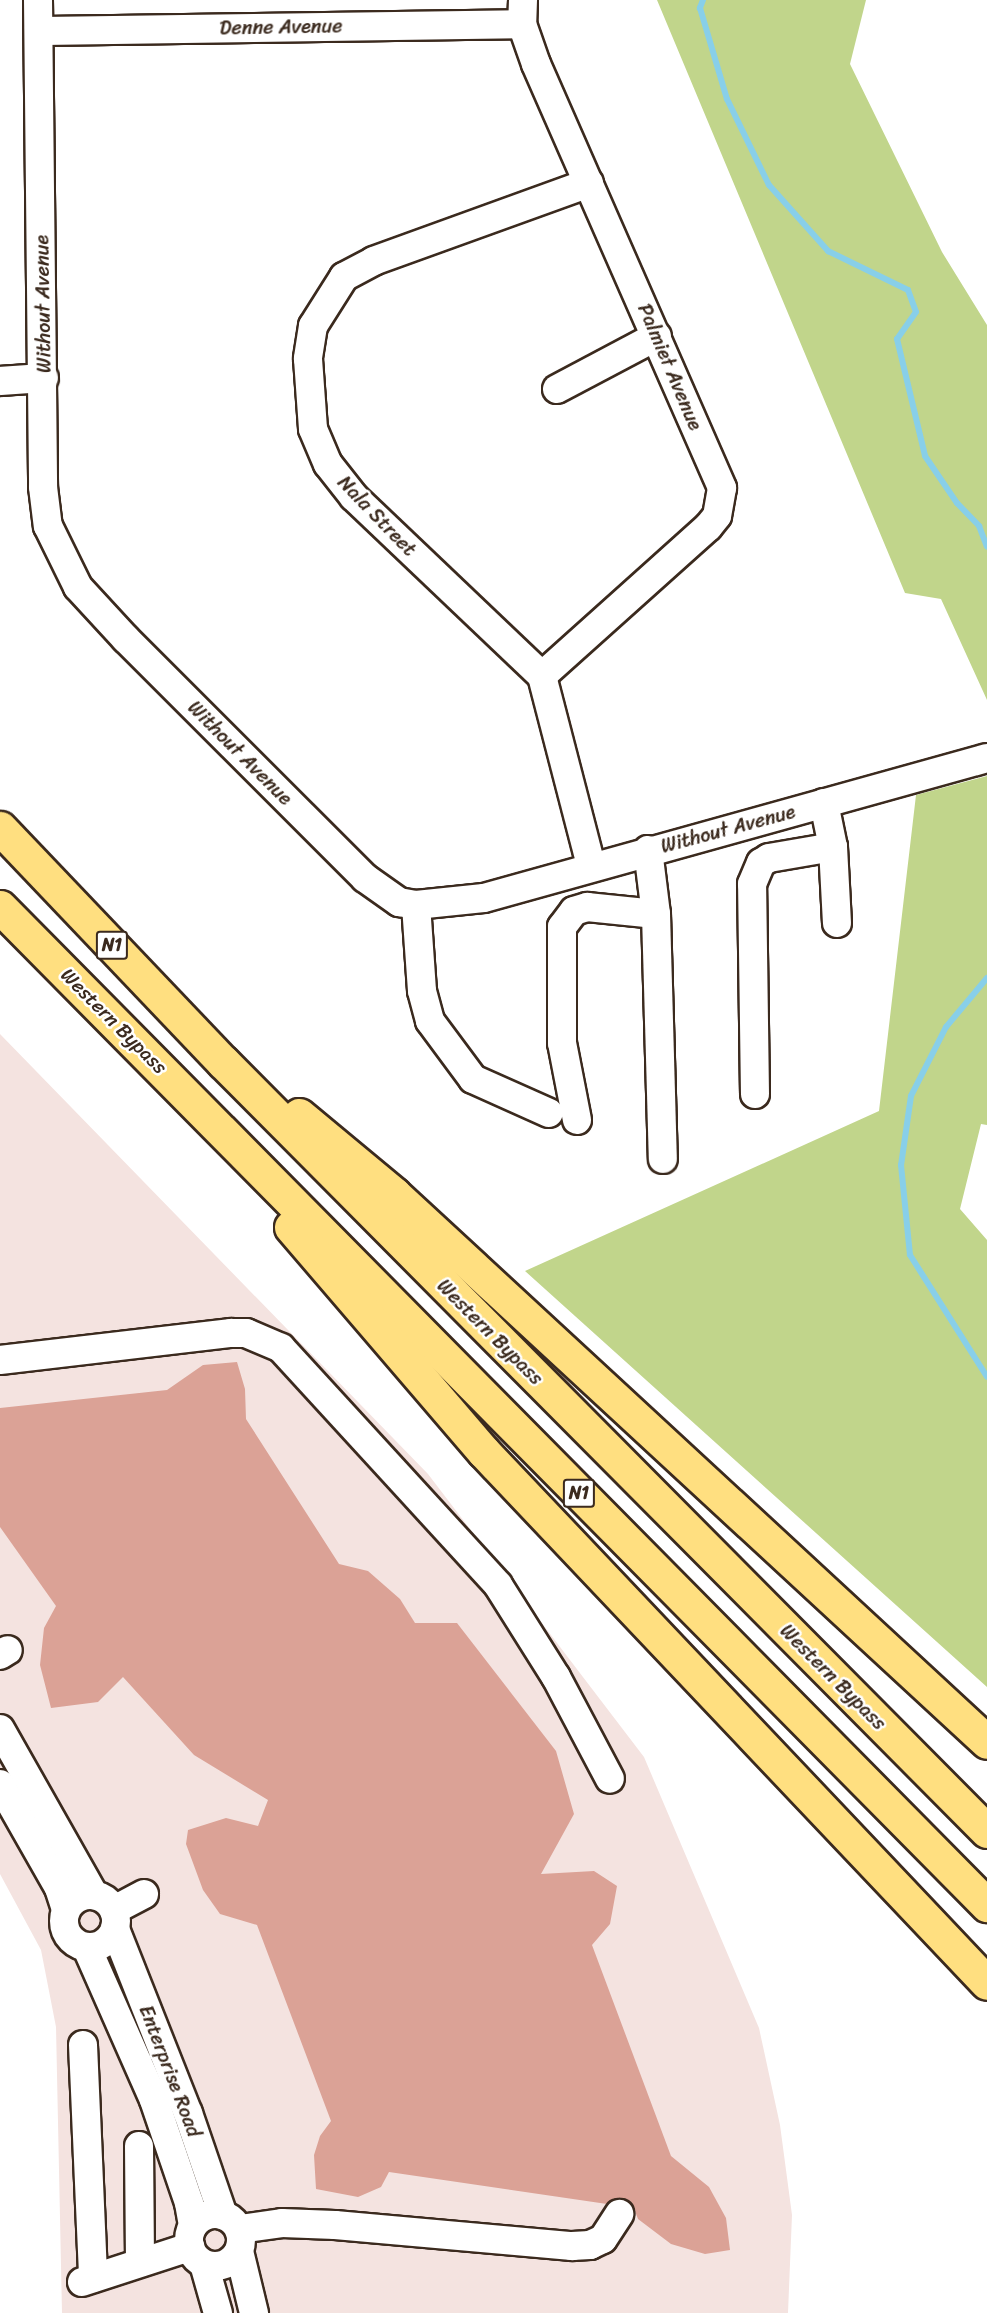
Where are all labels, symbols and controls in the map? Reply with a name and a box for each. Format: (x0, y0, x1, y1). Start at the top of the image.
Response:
street label: Denne Avenue (219, 14, 343, 40)
street label: Without Avenue (30, 235, 56, 373)
street label: Palmiet Avenue (632, 300, 708, 434)
street label: Nala Street (333, 471, 421, 561)
street label: Without Avenue (183, 696, 297, 810)
street label: Without Avenue (658, 800, 798, 858)
road number: N1 (96, 930, 128, 960)
street label: Western Bypass (56, 963, 172, 1079)
street label: Western Bypass (432, 1274, 548, 1390)
road number: N1 (562, 1478, 596, 1508)
street label: Western Bypass (775, 1619, 891, 1735)
street label: Enterprise Road (134, 2002, 206, 2140)

